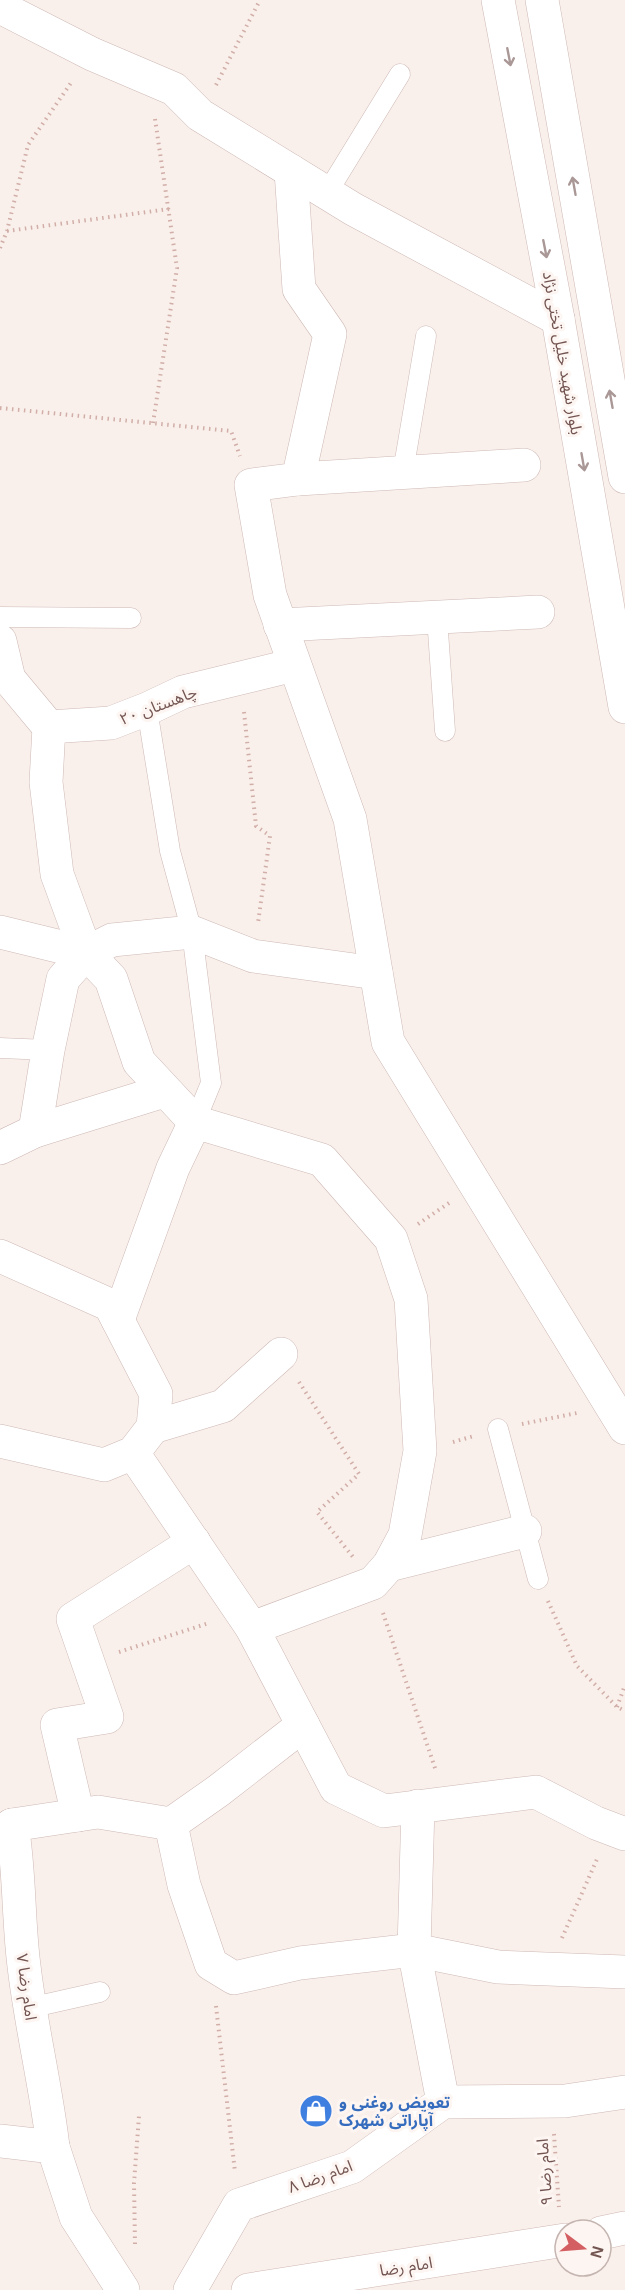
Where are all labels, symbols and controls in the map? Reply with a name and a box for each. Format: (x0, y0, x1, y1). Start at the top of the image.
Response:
one-way arrow (504, 47, 515, 67)
one-way arrow (568, 177, 579, 196)
one-way arrow (540, 239, 551, 258)
street label: بلوار شهید خلیل تختی نژاد (539, 270, 585, 436)
one-way arrow (606, 389, 617, 409)
one-way arrow (578, 451, 589, 471)
street label: چاهستان ۲۰ (117, 683, 200, 730)
street label: امام رضا ۷ (9, 1953, 40, 2022)
shop icon: تعویض روغنی و آپاراتی شهرک (298, 2093, 334, 2129)
place label: تعویض روغنی و آپاراتی شهرک (339, 2094, 450, 2131)
street label: امام رضا ۹ (534, 2138, 559, 2206)
street label: امام رضا ۸ (286, 2157, 356, 2200)
north arrow (553, 2218, 613, 2278)
text: N (587, 2244, 607, 2260)
street label: امام رضا (378, 2254, 434, 2283)

